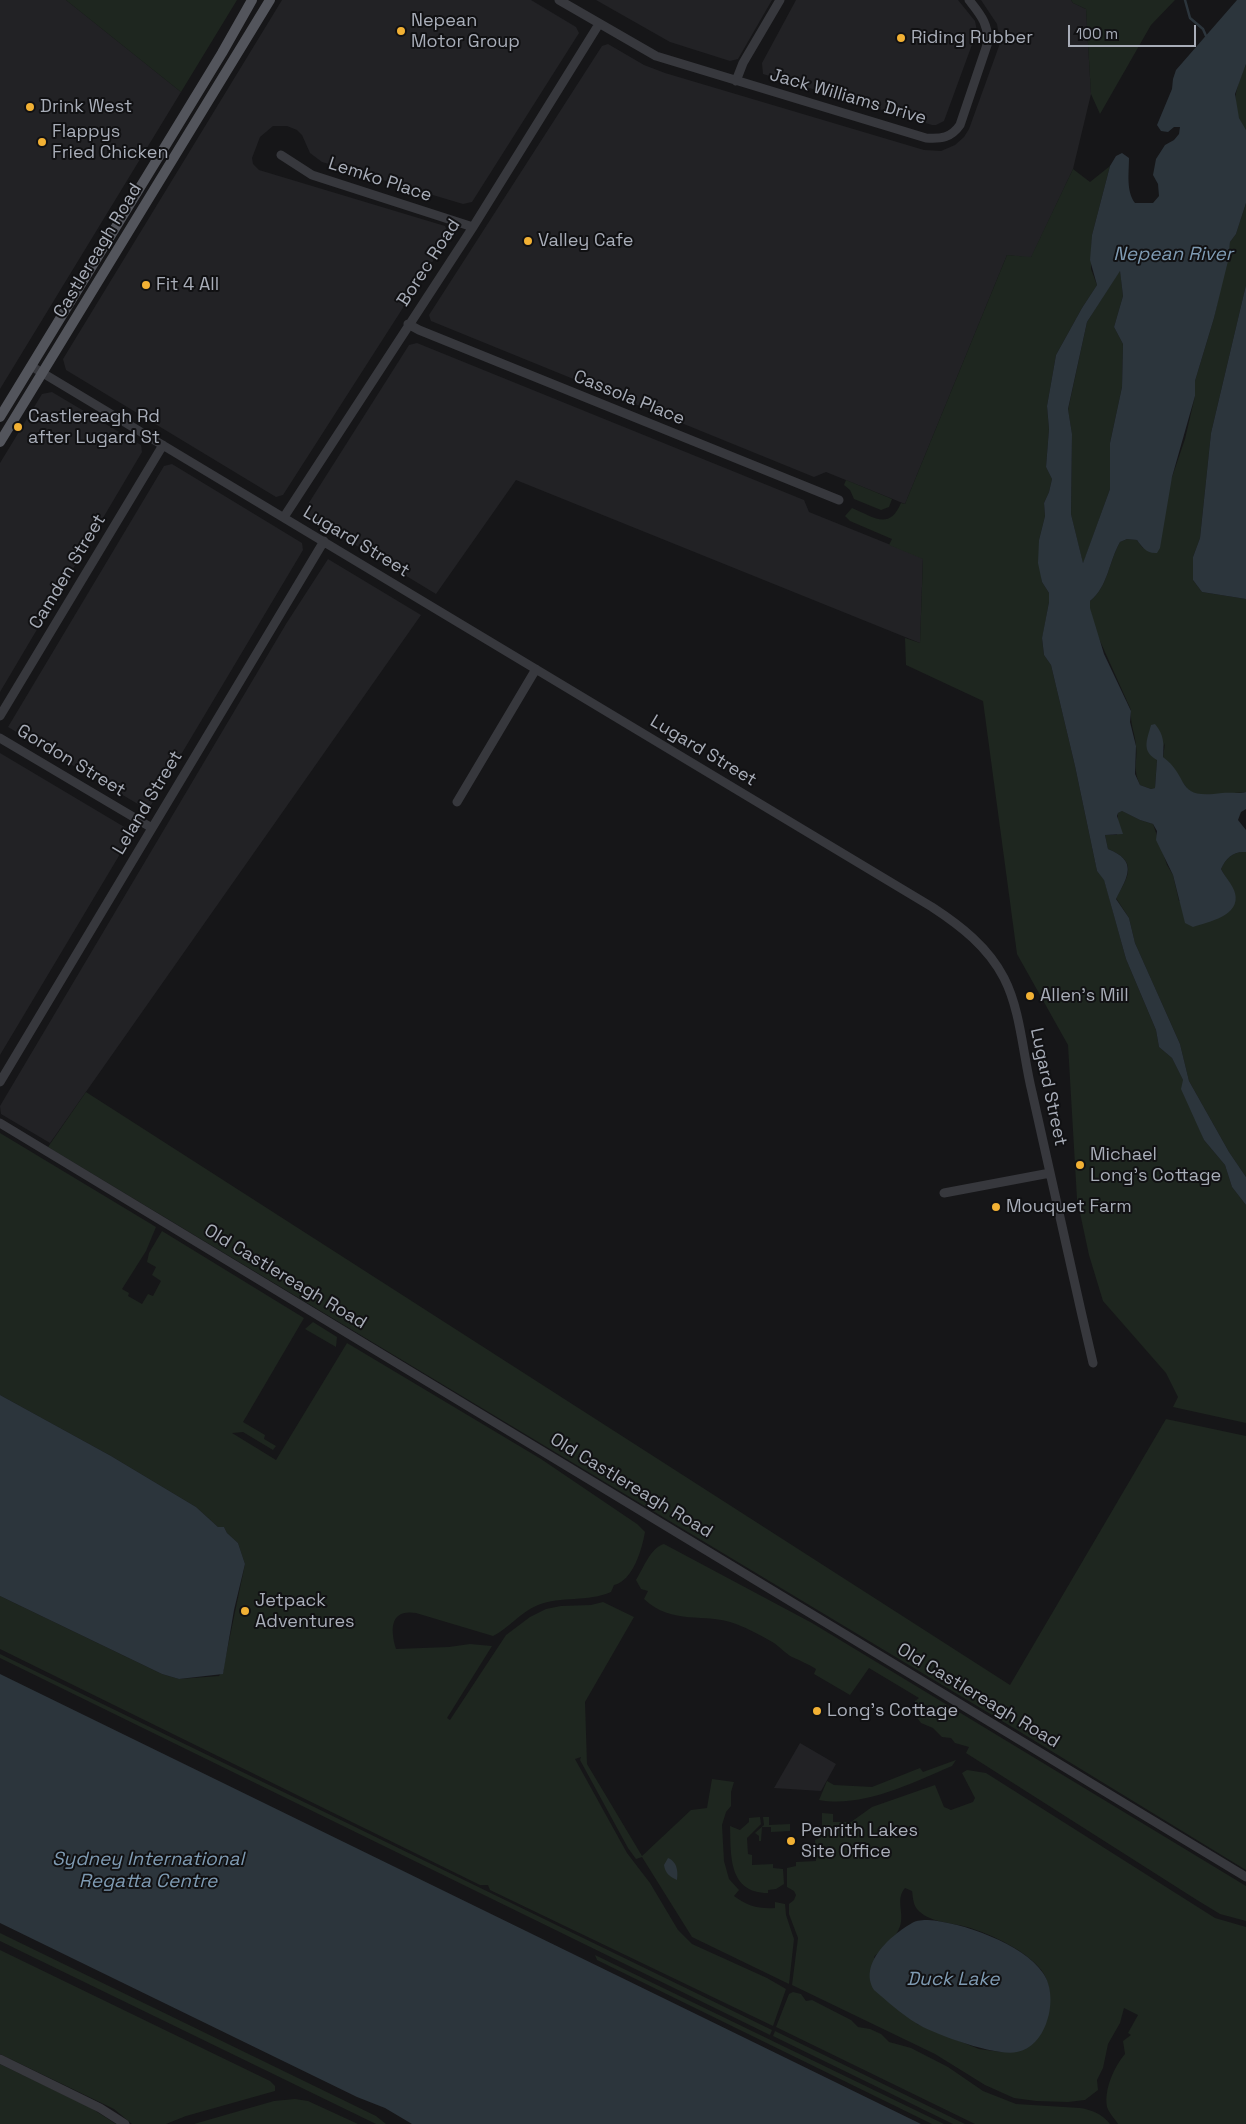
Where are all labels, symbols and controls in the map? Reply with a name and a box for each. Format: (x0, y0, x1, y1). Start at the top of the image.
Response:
place label: Nepean Motor Group (411, 10, 520, 52)
scale bar (1071, 15, 1198, 47)
text: 100 m (1076, 24, 1118, 43)
marker: Nepean Motor Group (395, 25, 407, 37)
place label: Riding Rubber (911, 27, 1033, 49)
marker: Riding Rubber (895, 32, 907, 44)
street label: Jack Williams Drive (767, 64, 929, 130)
place label: Drink West (40, 96, 132, 118)
marker: Drink West (24, 101, 36, 113)
place label: Flappys Fried Chicken (52, 121, 168, 163)
marker: Flappys Fried Chicken (36, 136, 48, 148)
street label: Lemko Place (325, 153, 435, 207)
street label: Castlereagh Road (49, 180, 147, 322)
street label: Borec Road (393, 215, 465, 311)
place label: Valley Cafe (538, 230, 633, 252)
marker: Valley Cafe (522, 235, 534, 247)
water label: Nepean River (1113, 244, 1233, 266)
place label: Fit 4 All (156, 274, 219, 296)
marker: Fit 4 All (140, 279, 152, 291)
street label: Cassola Place (570, 366, 688, 430)
place label: Castlereagh Rd after Lugard St (28, 406, 160, 448)
marker: Castlereagh Rd after Lugard St (12, 421, 24, 433)
street label: Lugard Street (299, 502, 413, 582)
street label: Camden Street (25, 511, 111, 633)
street label: Lugard Street (646, 711, 760, 791)
street label: Gordon Street (13, 720, 129, 802)
street label: Leland Street (108, 747, 188, 859)
place label: Allen's Mill (1040, 985, 1129, 1007)
marker: Allen's Mill (1024, 990, 1036, 1002)
street label: Lugard Street (1025, 1026, 1071, 1148)
place label: Michael Long's Cottage (1090, 1144, 1221, 1186)
marker: Michael Long's Cottage (1074, 1159, 1086, 1171)
place label: Mouquet Farm (1006, 1196, 1132, 1218)
marker: Mouquet Farm (990, 1201, 1002, 1213)
street label: Old Castlereagh Road (200, 1220, 370, 1334)
street label: Old Castlereagh Road (546, 1429, 716, 1543)
place label: Jetpack Adventures (255, 1590, 355, 1632)
marker: Jetpack Adventures (239, 1605, 251, 1617)
street label: Old Castlereagh Road (893, 1639, 1063, 1753)
place label: Long's Cottage (827, 1700, 958, 1722)
marker: Long's Cottage (811, 1705, 823, 1717)
place label: Penrith Lakes Site Office (801, 1820, 918, 1862)
marker: Penrith Lakes Site Office (785, 1835, 797, 1847)
water label: Sydney International Regatta Centre (52, 1849, 244, 1893)
water label: Duck Lake (907, 1969, 999, 1991)

